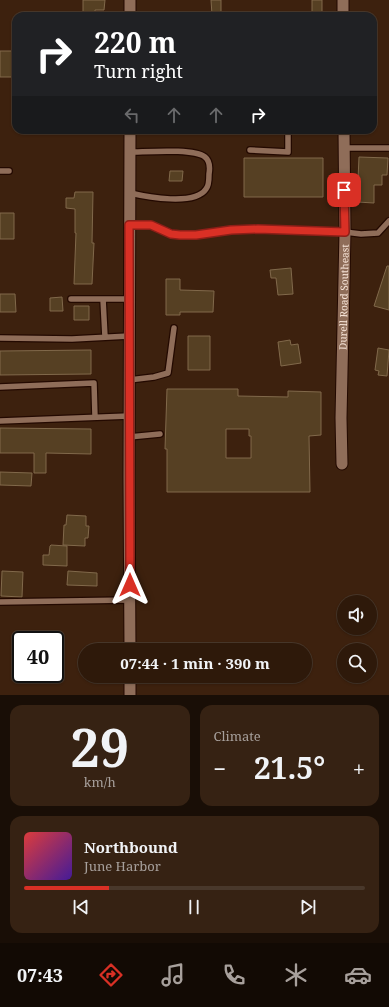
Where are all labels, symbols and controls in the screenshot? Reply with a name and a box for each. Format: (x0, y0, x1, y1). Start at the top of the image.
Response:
text: 220 m (94, 23, 176, 61)
icon: right (28, 28, 80, 80)
text: Turn right (94, 59, 183, 83)
icon: left (121, 104, 143, 126)
icon: ahead (163, 104, 185, 126)
icon: ahead (205, 104, 227, 126)
icon: right (247, 104, 269, 126)
pin (327, 173, 361, 207)
icon: arrive (333, 179, 355, 201)
street label: Durell Road Southeast (335, 244, 352, 350)
position arrow (109, 564, 151, 606)
map controls (337, 595, 377, 683)
button: sound (337, 595, 377, 635)
speed limit sign: 40 (12, 631, 64, 683)
button: search (337, 643, 377, 683)
text: 07:44 · 1 min · 390 m (120, 653, 270, 673)
text: 29 (70, 711, 129, 782)
text: Climate (214, 727, 261, 745)
text: 21.5° (254, 747, 325, 788)
text: − (214, 753, 226, 783)
text: + (353, 753, 365, 783)
text: km/h (84, 773, 116, 791)
text: Northbound (84, 837, 178, 857)
text: June Harbor (84, 857, 161, 875)
icon: previous (70, 896, 92, 918)
icon: pause (183, 896, 205, 918)
icon: next (297, 896, 319, 918)
icon: directions (97, 961, 125, 989)
icon: music (159, 961, 187, 989)
icon: phone (220, 961, 248, 989)
icon: climate (282, 961, 310, 989)
icon: car (344, 961, 372, 989)
text: 07:43 (17, 963, 63, 987)

